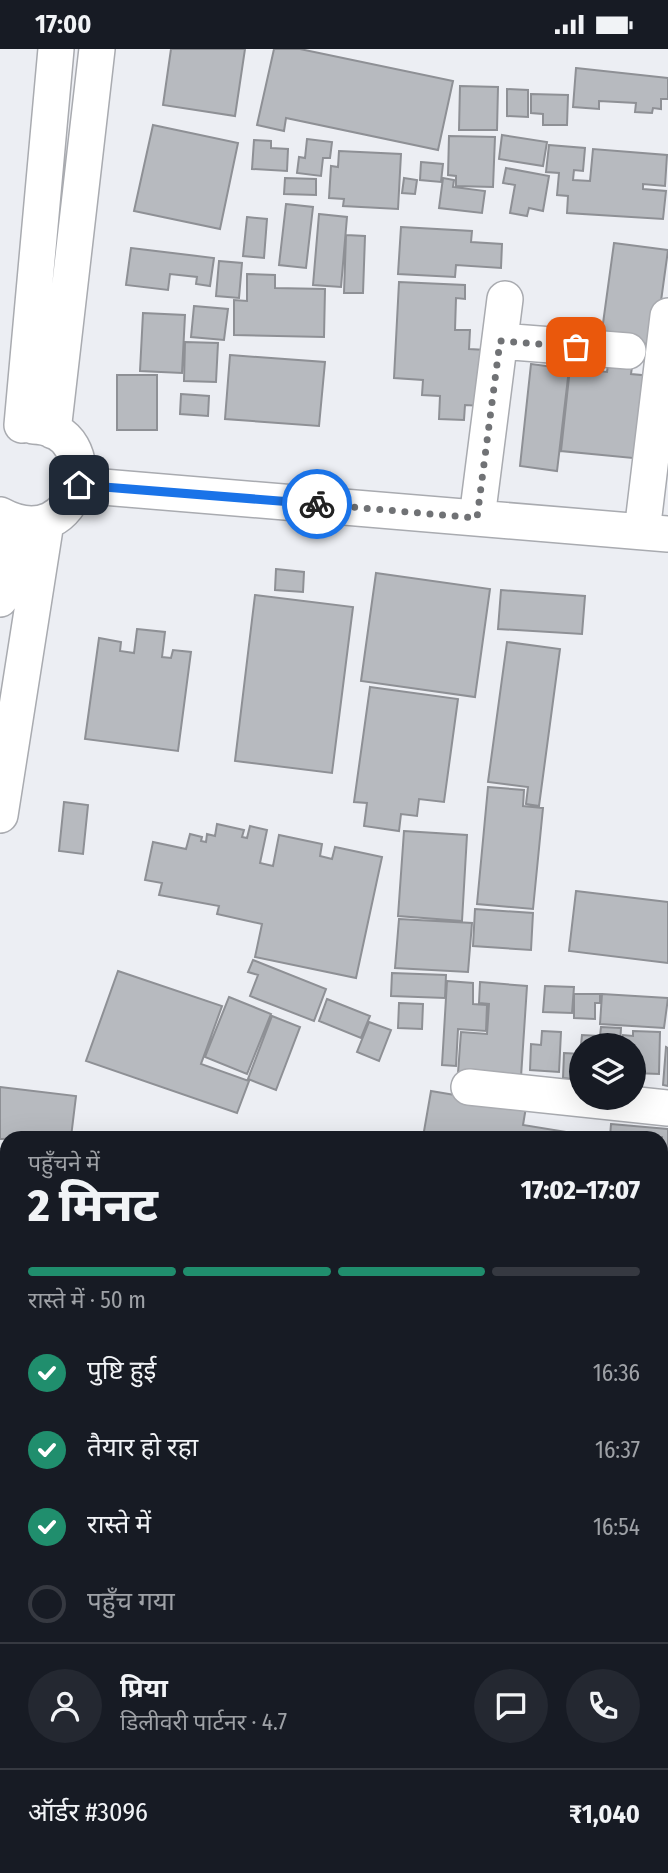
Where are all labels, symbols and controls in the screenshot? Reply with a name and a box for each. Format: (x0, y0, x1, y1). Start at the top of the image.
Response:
text: 17:00 (35, 9, 91, 40)
pin (546, 317, 606, 377)
icon: bag (557, 328, 595, 366)
pin (49, 455, 109, 515)
icon: home (60, 466, 98, 504)
courier (282, 469, 352, 539)
icon: bike (298, 485, 336, 523)
map controls (569, 1033, 646, 1110)
button: layers (569, 1033, 646, 1110)
text: पहुँचने में (28, 1149, 100, 1177)
text: 17:02–17:07 (521, 1175, 640, 1206)
text: 2 मिनट (28, 1178, 158, 1233)
text: रास्ते में · 50 m (28, 1286, 146, 1314)
icon: check (28, 1354, 66, 1392)
text: पुष्टि हुई (87, 1355, 156, 1386)
text: 16:36 (593, 1359, 640, 1387)
icon: check (28, 1431, 66, 1469)
text: तैयार हो रहा (87, 1432, 198, 1463)
text: 16:37 (595, 1436, 640, 1464)
icon: check (28, 1508, 66, 1546)
text: रास्ते में (87, 1509, 151, 1540)
text: 16:54 (593, 1513, 640, 1541)
text: पहुँच गया (87, 1586, 175, 1617)
button: person (28, 1669, 102, 1743)
button: chat (474, 1669, 548, 1743)
button: phone (566, 1669, 640, 1743)
text: प्रिया (120, 1673, 168, 1704)
text: डिलीवरी पार्टनर · 4.7 (120, 1708, 287, 1736)
text: ऑर्डर #3096 (28, 1797, 148, 1828)
text: ₹1,040 (569, 1799, 640, 1830)

